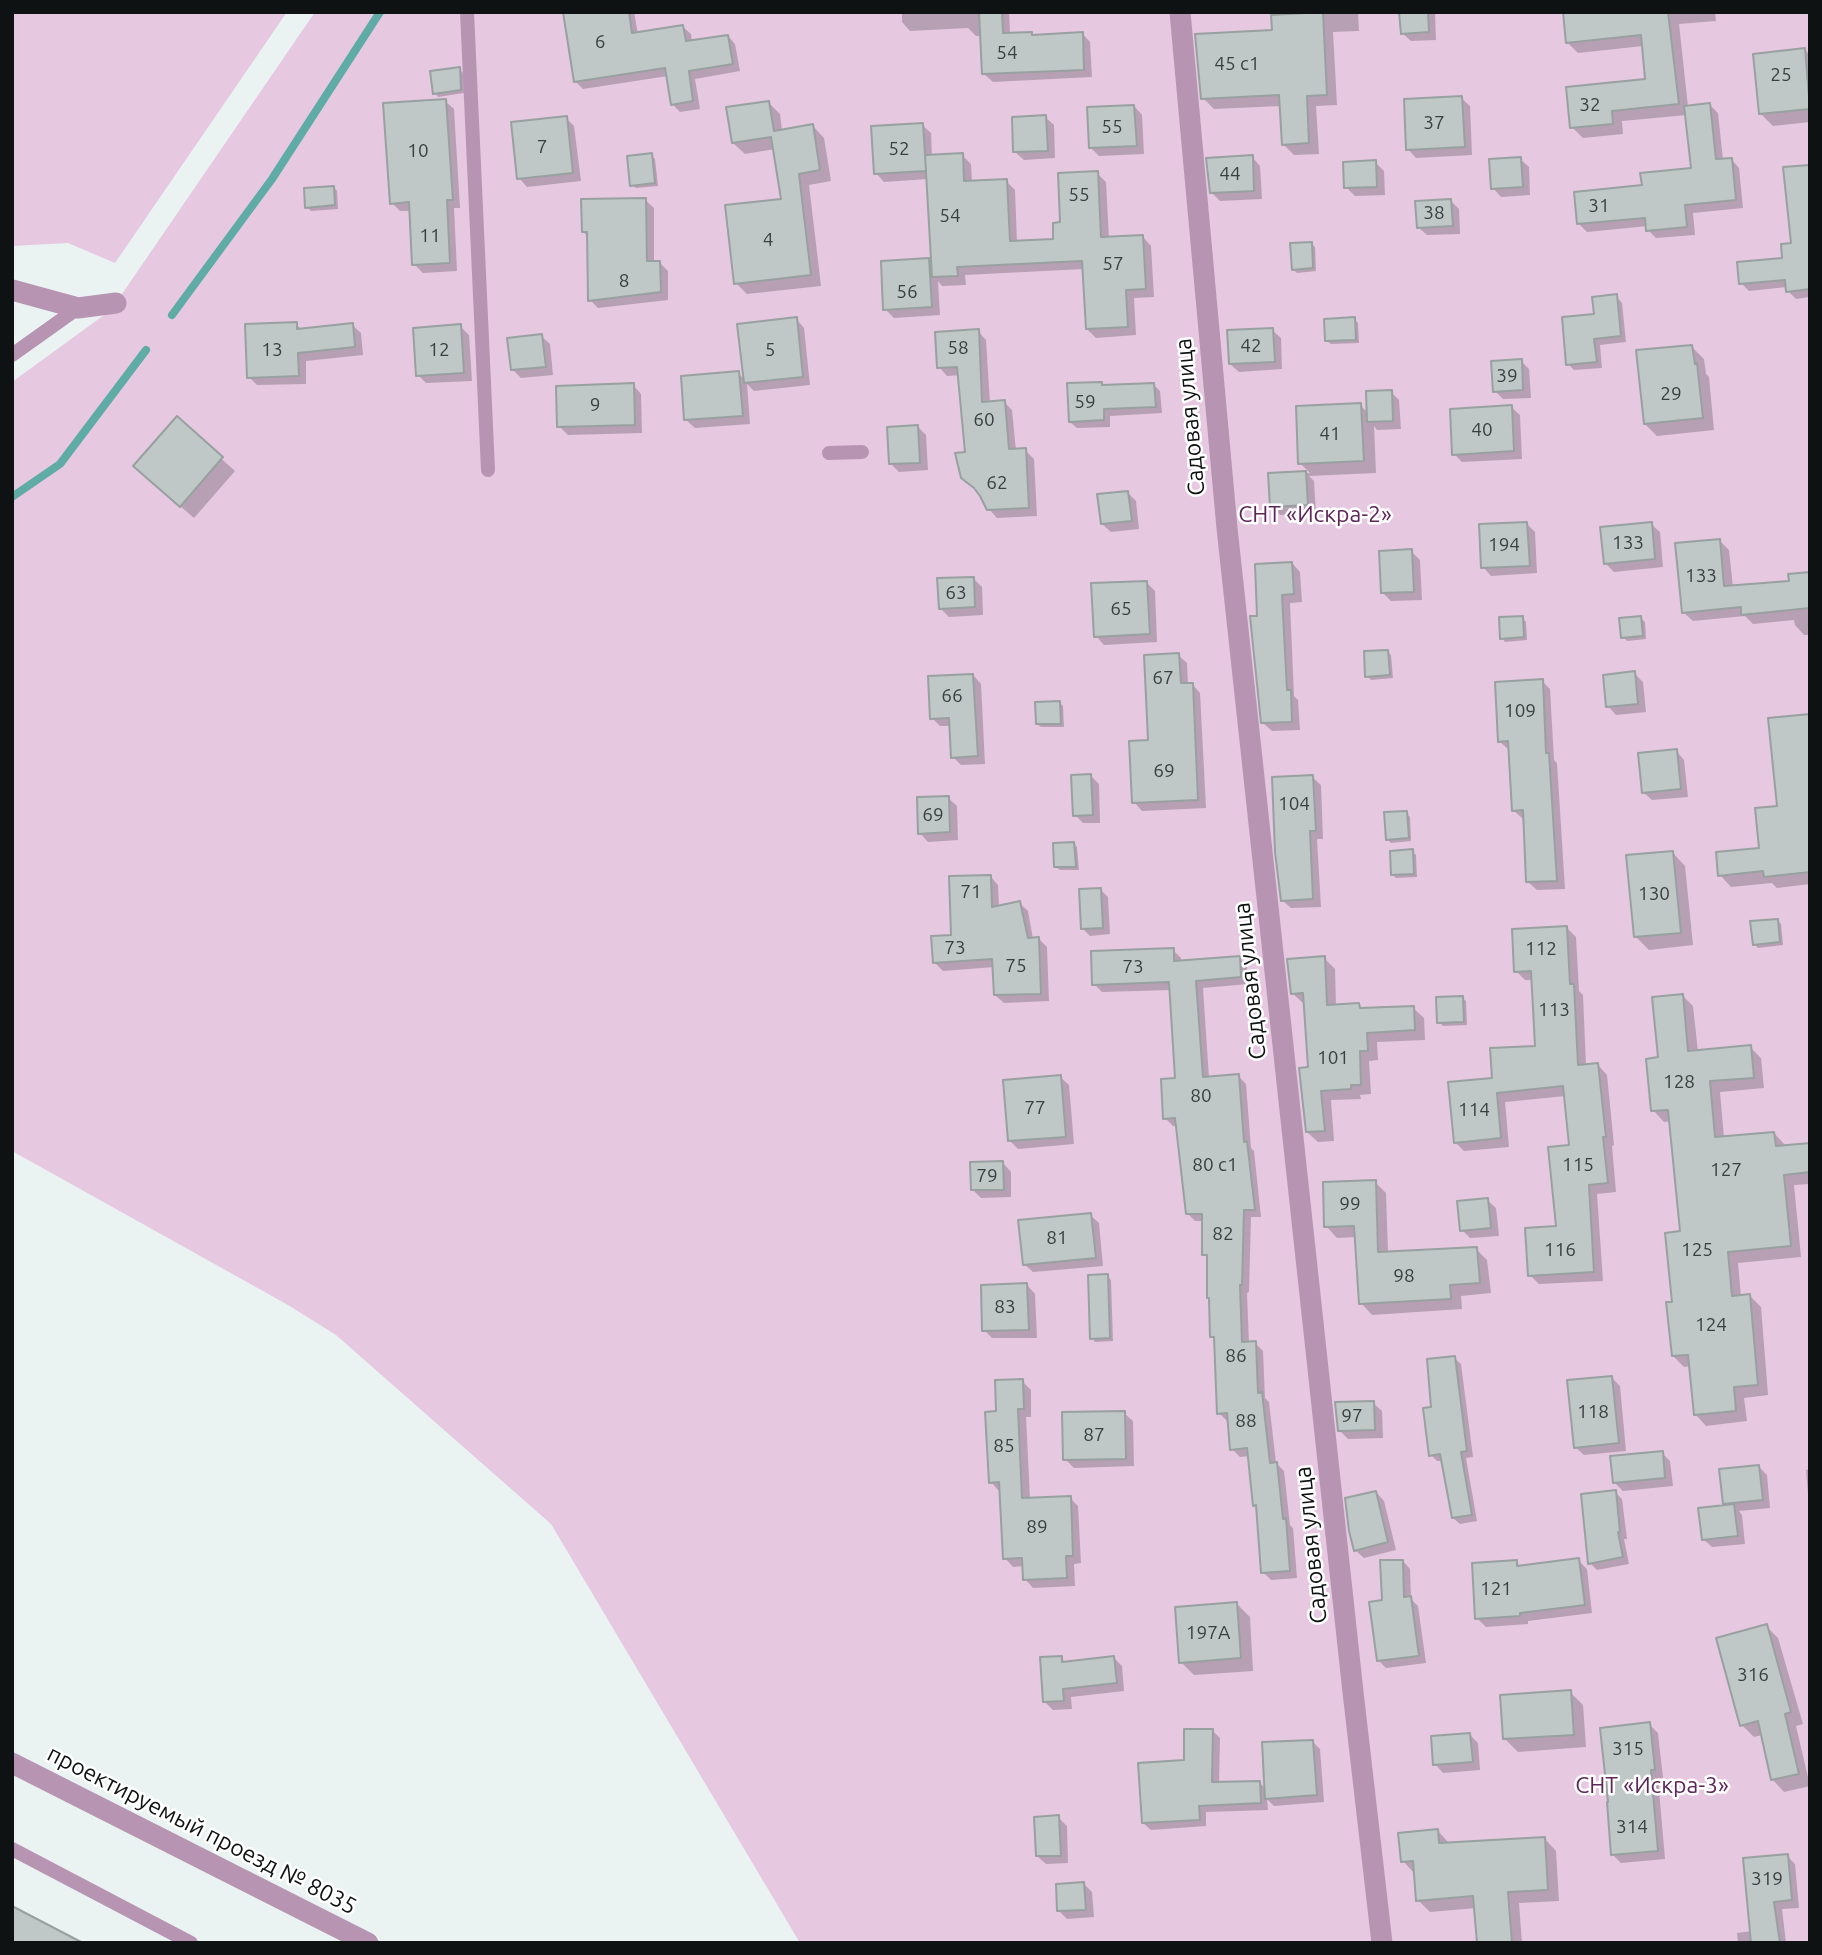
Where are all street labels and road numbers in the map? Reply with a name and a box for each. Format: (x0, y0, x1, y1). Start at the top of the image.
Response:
street label: Садовая улица (1169, 337, 1211, 497)
street label: Садовая улица (1228, 901, 1272, 1061)
street label: Садовая улица (1289, 1465, 1333, 1625)
street label: проектируемый проезд № 8035 (43, 1740, 361, 1920)

